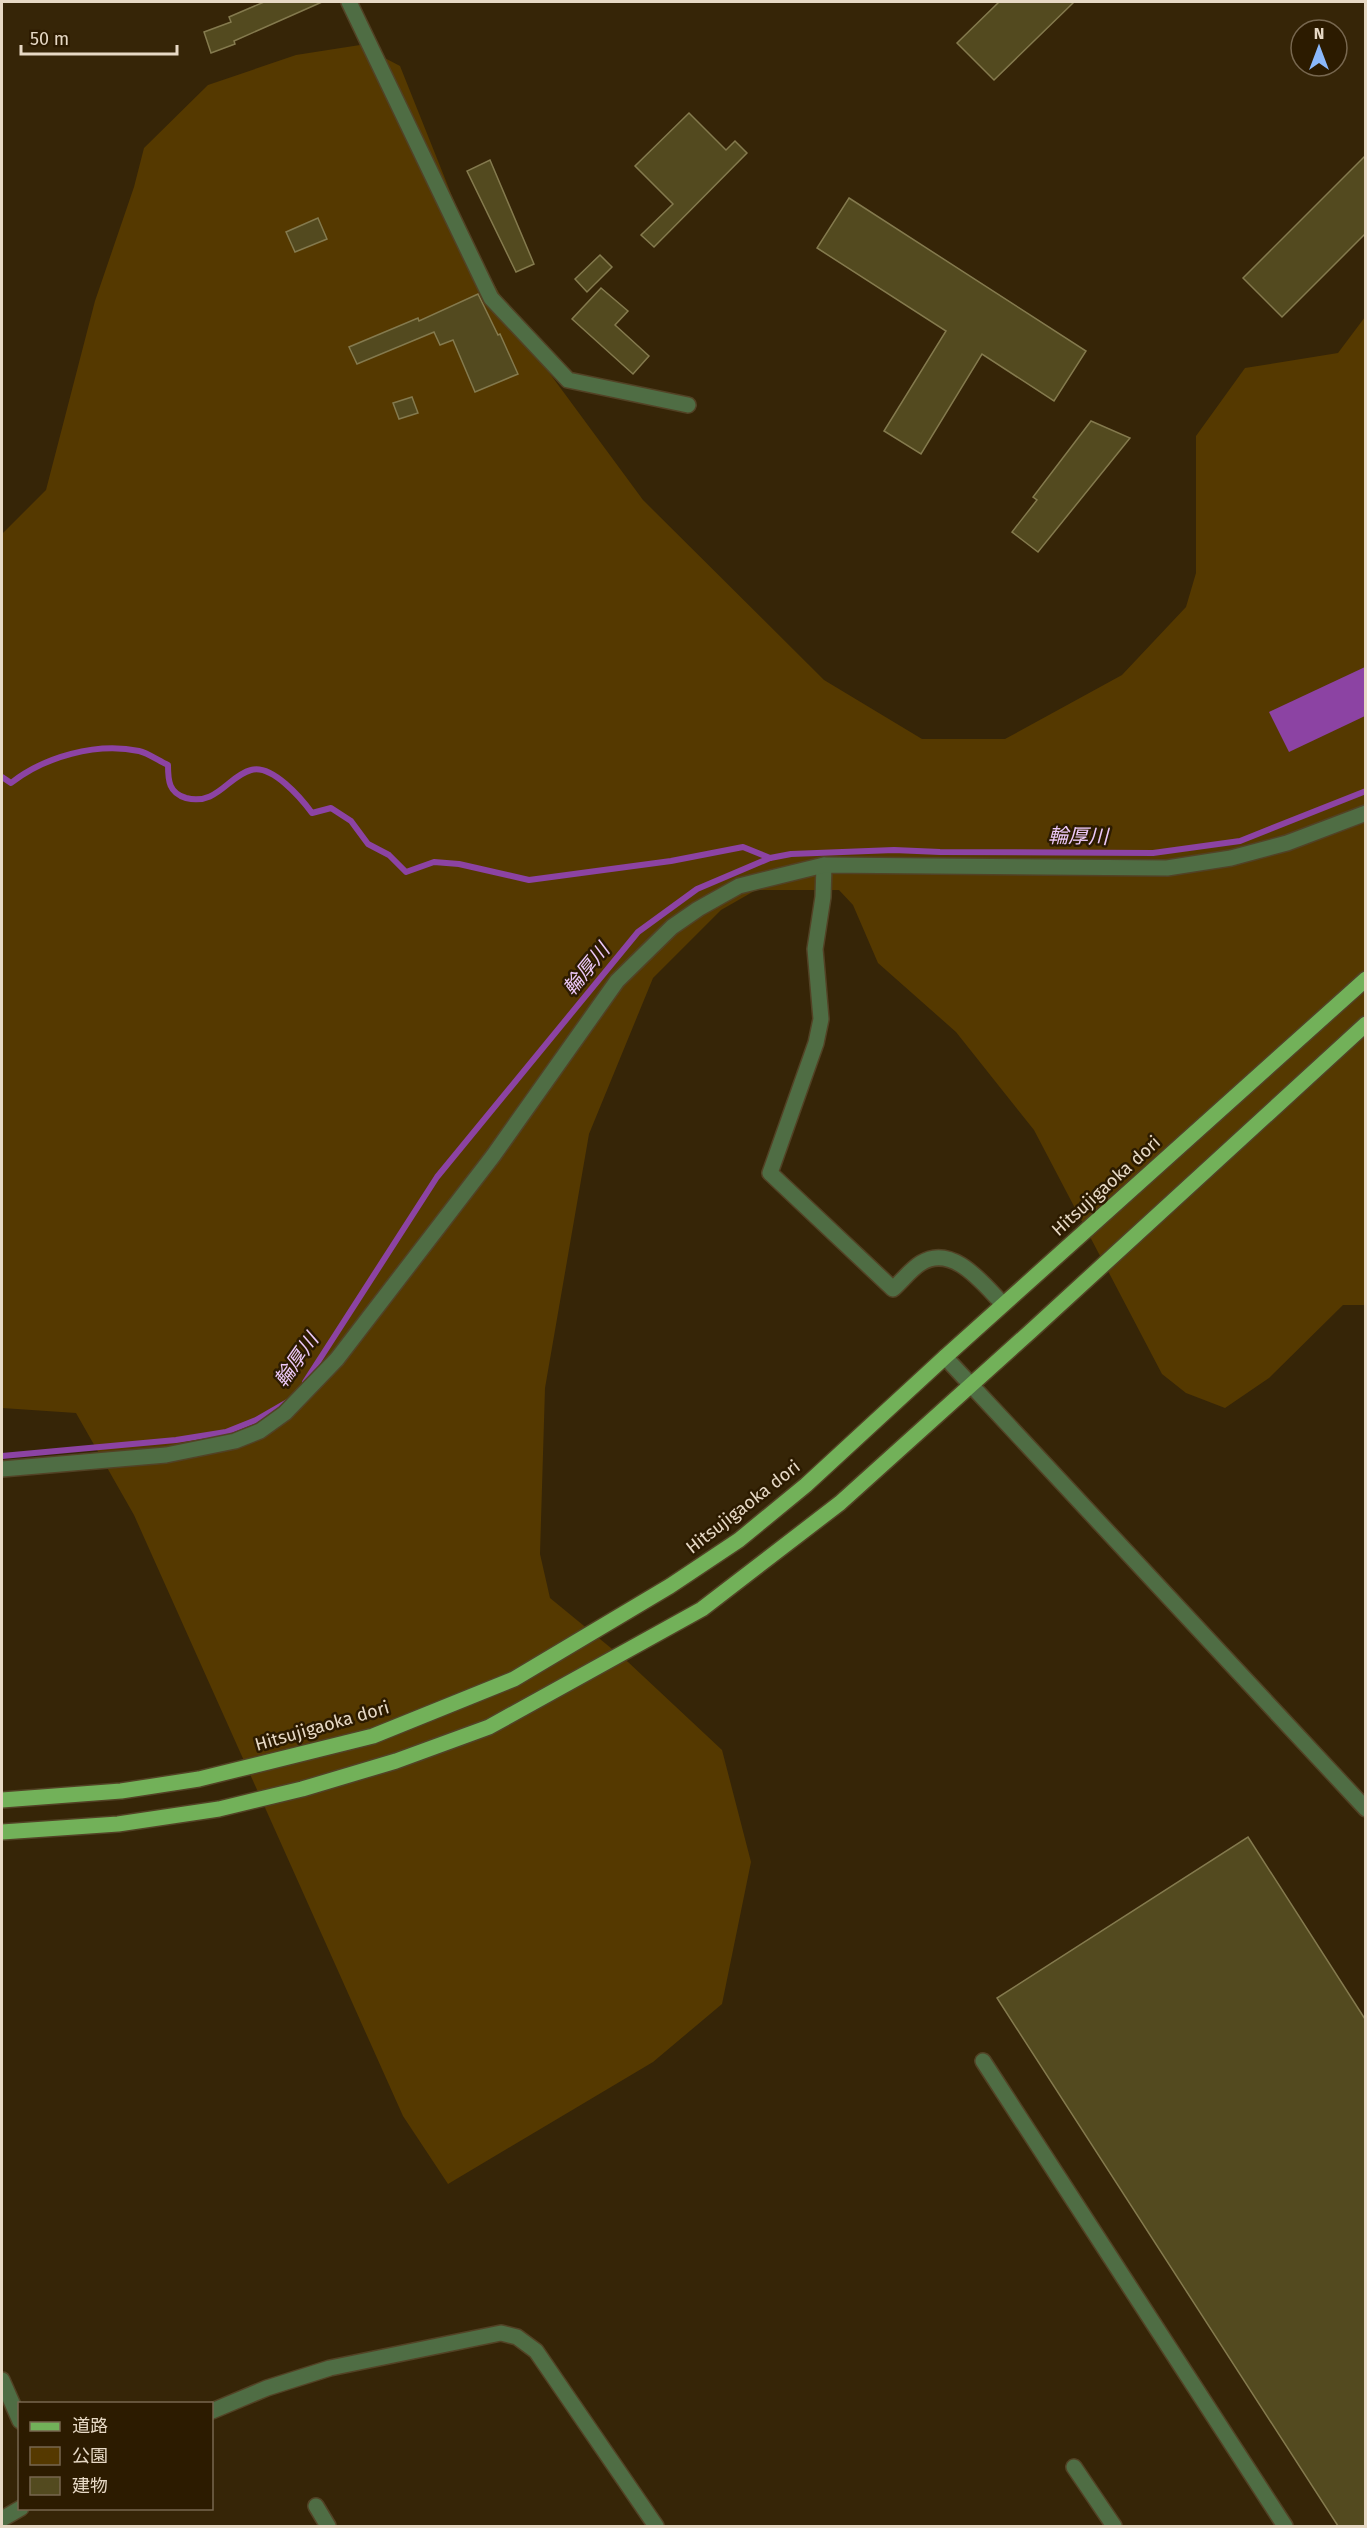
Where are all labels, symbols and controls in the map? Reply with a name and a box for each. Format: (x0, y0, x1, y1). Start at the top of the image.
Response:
scale bar (21, 18, 177, 56)
north arrow (1289, 18, 1349, 78)
text: N (1314, 24, 1324, 43)
text: 50 m (30, 28, 69, 50)
water label: 輪厚川 (1048, 823, 1110, 849)
water label: 輪厚川 (558, 937, 615, 1000)
street label: Hitsujigaoka dori (1047, 1131, 1165, 1241)
water label: 輪厚川 (269, 1327, 324, 1391)
street label: Hitsujigaoka dori (681, 1456, 805, 1558)
street label: Hitsujigaoka dori (252, 1696, 392, 1756)
legend (18, 2402, 213, 2510)
text: 道路 (72, 2415, 108, 2437)
text: 公園 (72, 2445, 108, 2467)
text: 建物 (72, 2475, 108, 2497)

